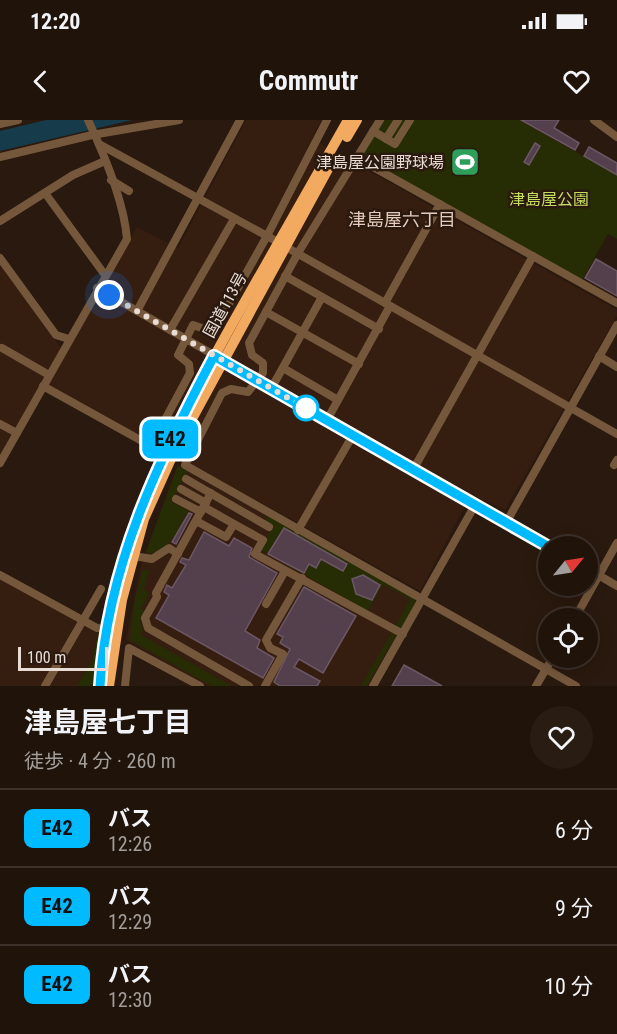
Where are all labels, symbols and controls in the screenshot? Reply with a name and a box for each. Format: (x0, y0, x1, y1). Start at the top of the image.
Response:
text: 12:20 (30, 9, 81, 34)
icon: back (24, 65, 57, 98)
text: Commutr (259, 65, 358, 97)
icon: heart (560, 65, 593, 98)
sports icon: 津島屋公園野球場 (449, 146, 481, 178)
place label: 津島屋公園野球場 (316, 153, 444, 172)
park label: 津島屋公園 (509, 190, 589, 209)
district label: 津島屋六丁目 (348, 209, 456, 230)
street label: 国道113号 (199, 269, 251, 341)
your location (94, 280, 124, 310)
unlabelled marker (293, 395, 319, 421)
line badge: E42 (136, 420, 204, 458)
text: E42 (154, 427, 186, 451)
north arrow (538, 536, 598, 596)
map controls (538, 536, 598, 668)
button: locate (538, 608, 598, 668)
scale bar (18, 644, 108, 672)
text: 100 m (27, 648, 66, 667)
text: 津島屋七丁目 (24, 706, 192, 739)
button: heart (530, 706, 593, 769)
text: 徒歩 · 4 分 · 260 m (24, 749, 176, 773)
text: バス (108, 806, 152, 831)
text: E42 (41, 816, 73, 840)
text: 6 分 (555, 818, 593, 843)
text: 12:26 (108, 832, 152, 856)
text: バス (108, 884, 152, 909)
text: E42 (41, 894, 73, 918)
text: 9 分 (555, 896, 593, 921)
text: 12:29 (108, 910, 152, 934)
text: バス (108, 962, 152, 987)
text: E42 (41, 972, 73, 996)
text: 10 分 (544, 974, 593, 999)
text: 12:30 (108, 988, 152, 1012)

